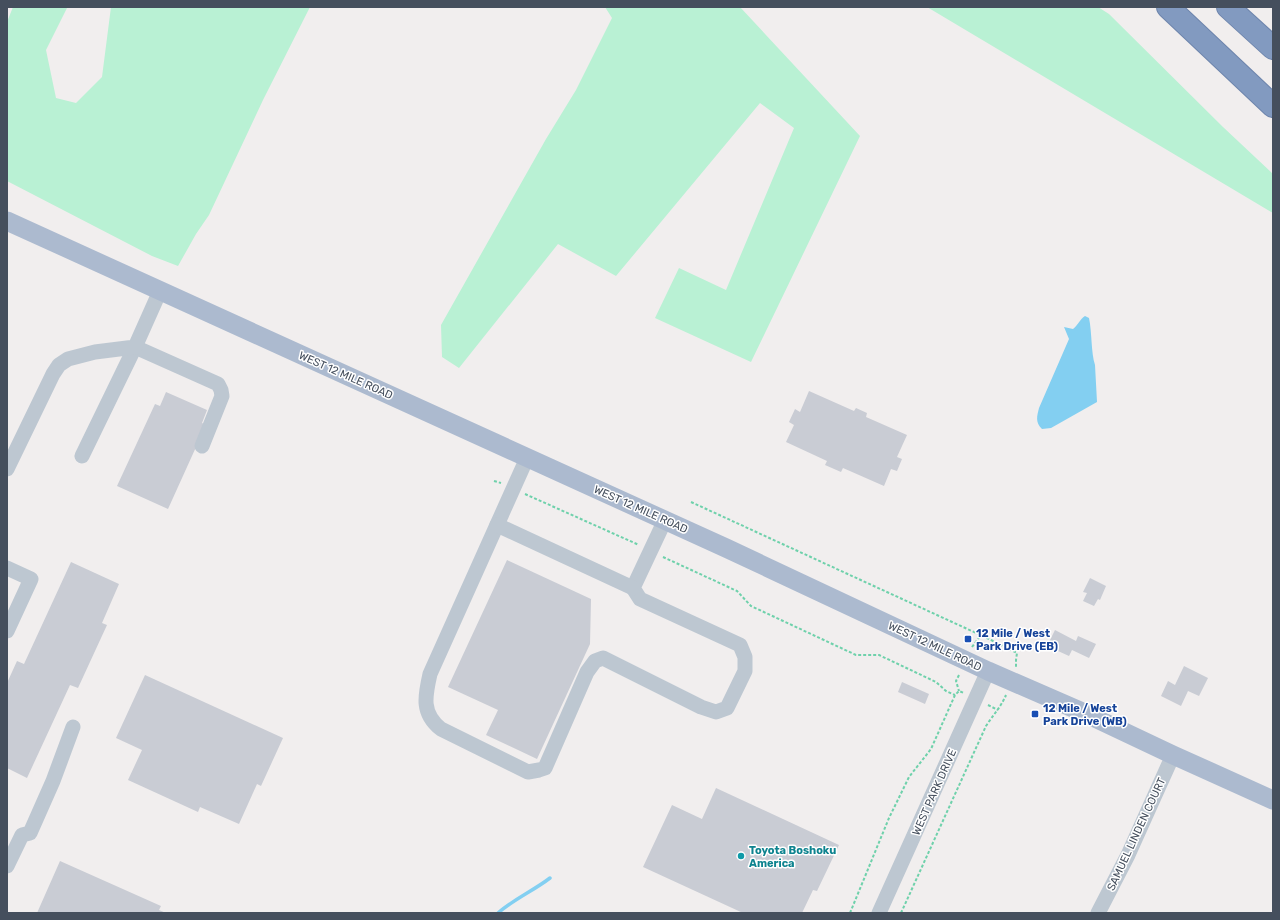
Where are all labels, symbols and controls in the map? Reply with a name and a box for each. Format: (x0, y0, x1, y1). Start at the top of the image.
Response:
street label: WEST 12 MILE ROAD (297, 349, 395, 402)
street label: WEST 12 MILE ROAD (592, 483, 690, 536)
street label: WEST 12 MILE ROAD (886, 619, 984, 674)
place label: 12 Mile / West Park Drive (EB) (976, 627, 1058, 653)
marker: 12 Mile / West Park Drive (EB) (963, 634, 973, 644)
place label: 12 Mile / West Park Drive (WB) (1043, 702, 1127, 728)
marker: 12 Mile / West Park Drive (WB) (1030, 709, 1040, 719)
street label: WEST PARK DRIVE (910, 747, 959, 837)
street label: SAMUEL LINDEN COURT (1105, 775, 1169, 893)
place label: Toyota Boshoku America (749, 844, 836, 870)
marker: Toyota Boshoku America (736, 851, 746, 861)

